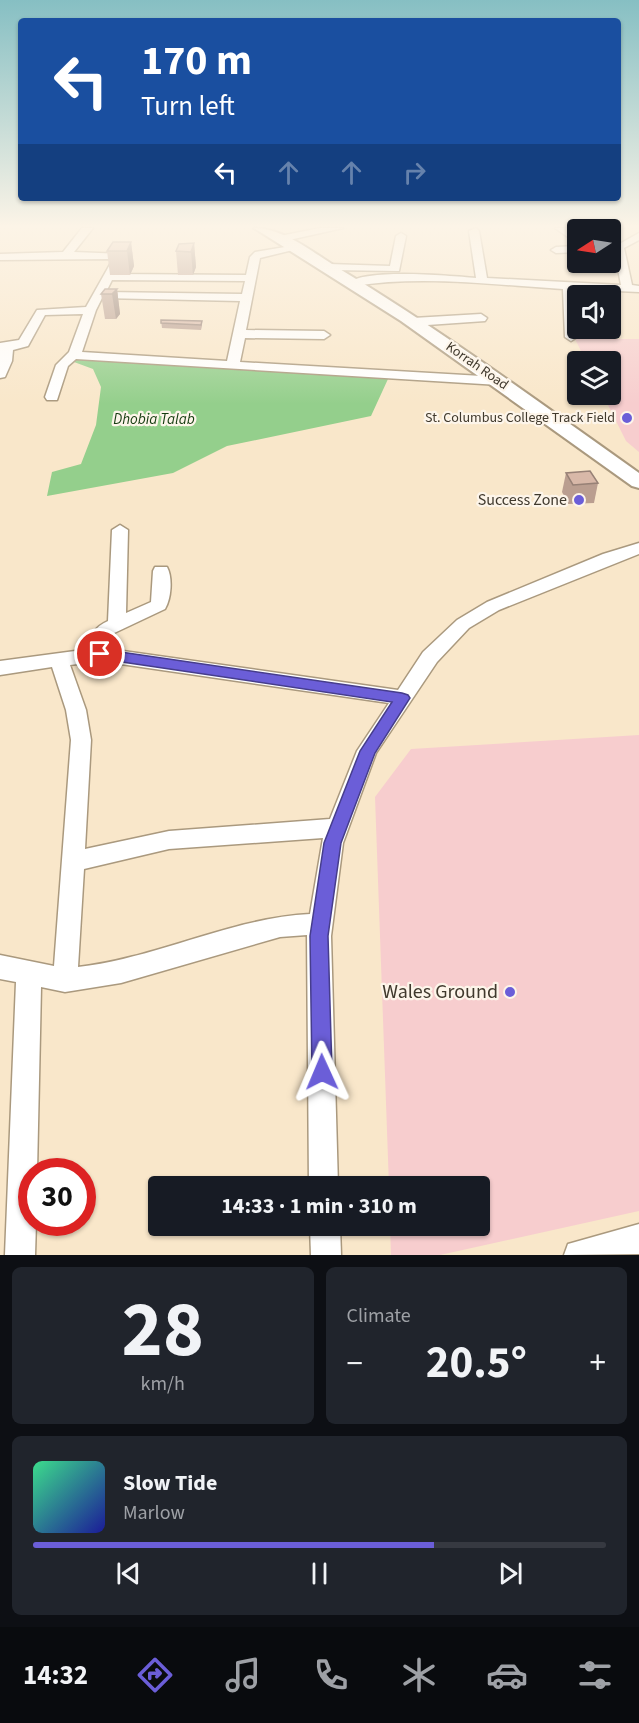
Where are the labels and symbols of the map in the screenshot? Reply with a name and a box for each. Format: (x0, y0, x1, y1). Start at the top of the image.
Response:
north arrow (567, 219, 621, 273)
street label: Korrah Road (442, 337, 512, 395)
place label: St. Columbus College Track Field (425, 408, 615, 428)
water label: Dhobia Talab (113, 409, 195, 430)
marker: St. Columbus College Track Field (620, 411, 634, 425)
place label: Success Zone (478, 489, 567, 511)
marker: Success Zone (572, 493, 586, 507)
pin (74, 628, 125, 679)
place label: Wales Ground (382, 978, 498, 1006)
marker: Wales Ground (503, 985, 517, 999)
position arrow (290, 1040, 354, 1104)
speed limit sign: 30 (18, 1158, 96, 1236)

